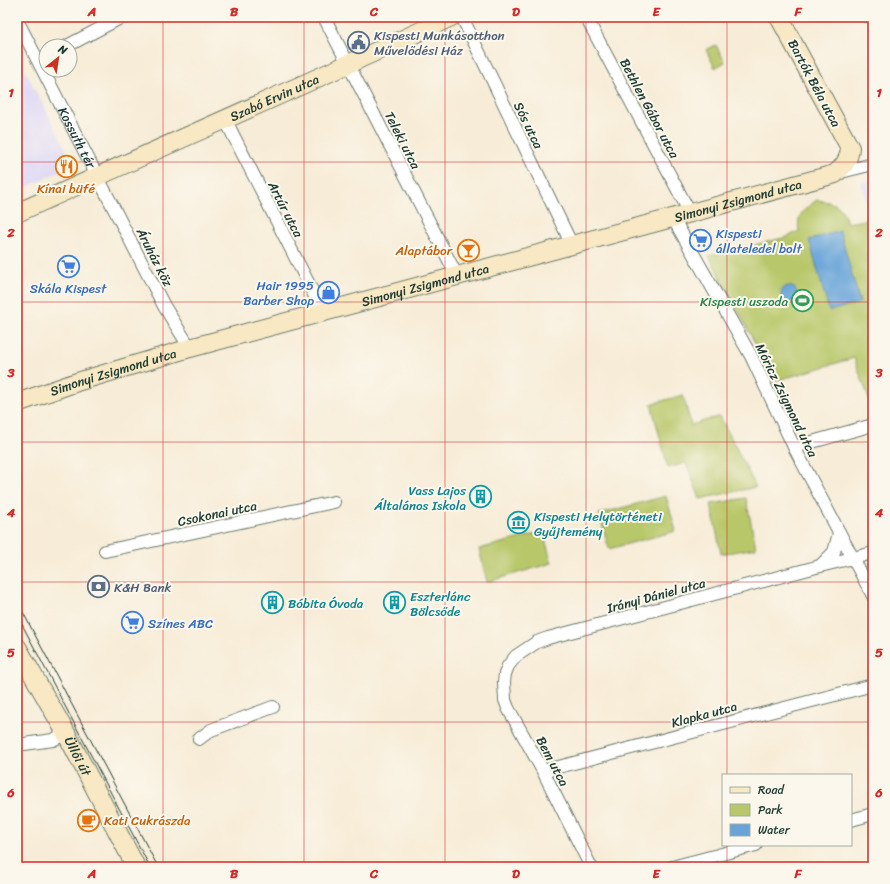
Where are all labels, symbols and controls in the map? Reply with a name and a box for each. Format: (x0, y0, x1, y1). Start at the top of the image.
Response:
text: A (87, 0, 96, 23)
text: B (230, 0, 239, 23)
text: C (369, 0, 379, 23)
text: D (512, 0, 520, 23)
text: E (652, 0, 661, 23)
text: F (793, 0, 802, 23)
place label: Kispesti Munkásotthon Művelődési Ház (374, 24, 505, 62)
public building icon: Kispesti Munkásotthon Művelődési Ház (346, 29, 372, 55)
street label: Bartók Béla utca (782, 35, 848, 132)
north arrow (38, 38, 78, 78)
text: N (54, 39, 71, 60)
street label: Bethlen Gábor utca (613, 54, 686, 163)
street label: Szabó Ervin utca (226, 68, 323, 128)
text: 1 (8, 81, 14, 104)
text: 1 (876, 81, 882, 104)
street label: Sós utca (507, 98, 550, 153)
street label: Kossuth tér (51, 103, 103, 173)
street label: Teleki utca (378, 107, 427, 174)
restaurant icon: Kínai büfé (53, 153, 79, 179)
street label: Simonyi Zsigmond utca (672, 172, 805, 229)
street label: Artúr utca (261, 176, 310, 242)
place label: Kínai büfé (37, 177, 95, 200)
text: 2 (6, 221, 15, 244)
text: 2 (874, 221, 883, 244)
place label: Kispesti állateledel bolt (716, 222, 802, 260)
street label: Áruház köz (129, 223, 180, 291)
supermarket icon: Kispesti állateledel bolt (688, 227, 714, 253)
bar icon: Alaptábor (455, 237, 481, 263)
place label: Alaptábor (395, 239, 453, 262)
supermarket icon: Skála Kispest (55, 253, 81, 279)
street label: Simonyi Zsigmond utca (359, 257, 492, 313)
place label: Hair 1995 Barber Shop (243, 274, 314, 312)
place label: Skála Kispest (30, 277, 107, 300)
shop icon: Hair 1995 Barber Shop (316, 279, 342, 305)
sports icon: Kispesti uszoda (790, 288, 816, 314)
place label: Kispesti uszoda (700, 290, 788, 313)
street label: Móricz Zsigmond utca (749, 339, 824, 462)
street label: Simonyi Zsigmond utca (47, 342, 180, 403)
text: 3 (6, 361, 15, 384)
text: 3 (874, 361, 883, 384)
place label: Vass Lajos Általános Iskola (373, 479, 467, 517)
building icon: Vass Lajos Általános Iskola (468, 484, 494, 510)
street label: Csokonai utca (175, 494, 259, 533)
text: 4 (6, 501, 16, 524)
text: 4 (874, 501, 884, 524)
place label: Kispesti Helytörténeti Gyűjtemény (534, 505, 662, 543)
museum icon: Kispesti Helytörténeti Gyűjtemény (505, 510, 531, 536)
street label: Irányi Dániel utca (603, 571, 708, 620)
bank icon: K&H Bank (86, 574, 112, 600)
place label: K&H Bank (114, 576, 172, 599)
place label: Eszterlánc Bölcsőde (410, 585, 471, 623)
building icon: Bóbita Óvoda (259, 590, 285, 616)
building icon: Eszterlánc Bölcsőde (382, 590, 408, 616)
place label: Bóbita Óvoda (288, 592, 364, 615)
supermarket icon: Színes ABC (120, 610, 146, 636)
place label: Színes ABC (148, 612, 213, 635)
text: 5 (7, 641, 15, 664)
text: 5 (875, 641, 883, 664)
street label: Klapka utca (669, 695, 740, 734)
street label: Üllői út (58, 732, 98, 781)
street label: Bem utca (530, 732, 576, 791)
legend (722, 774, 852, 846)
text: Road (758, 779, 785, 801)
text: 6 (6, 781, 15, 804)
text: 6 (874, 781, 883, 804)
text: Park (758, 799, 783, 821)
cafe icon: Kati Cukrászda (75, 807, 101, 833)
place label: Kati Cukrászda (104, 809, 191, 832)
text: Water (758, 819, 791, 841)
text: A (87, 862, 96, 884)
text: B (230, 862, 239, 884)
text: C (369, 862, 379, 884)
text: D (512, 862, 520, 884)
text: E (652, 862, 661, 884)
text: F (793, 862, 802, 884)

